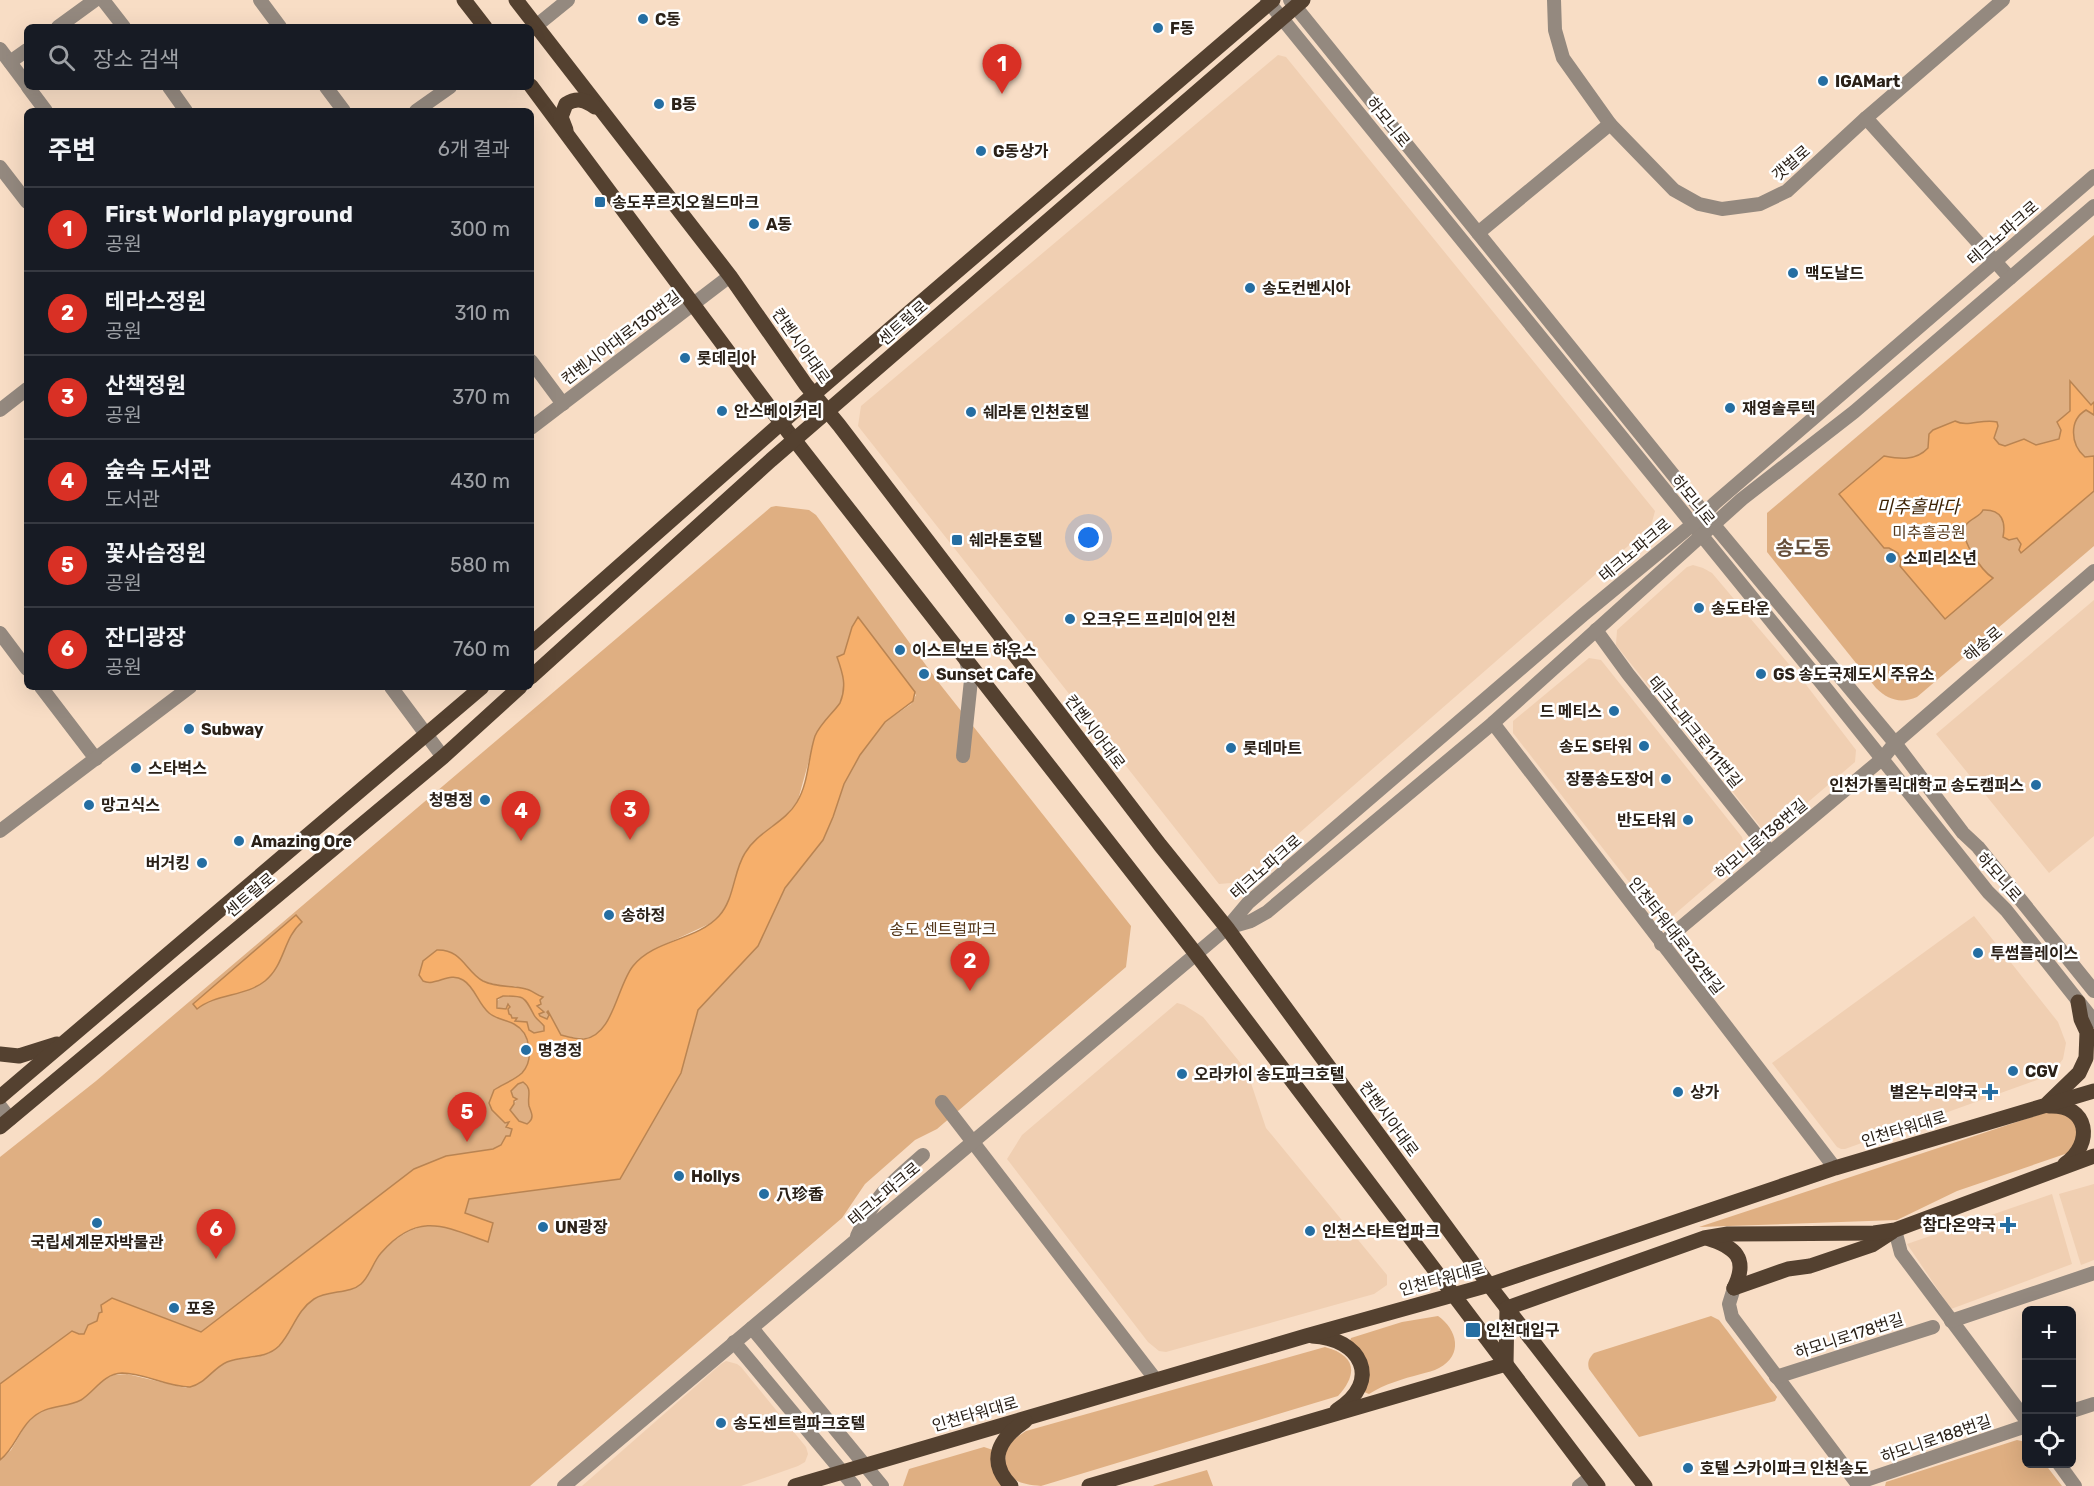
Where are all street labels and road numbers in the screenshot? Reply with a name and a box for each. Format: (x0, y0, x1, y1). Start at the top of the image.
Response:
street label: 하모니로 (1362, 93, 1414, 151)
street label: 갯벌로 (1768, 141, 1814, 185)
street label: 테크노파크로 (1963, 197, 2043, 269)
street label: 컨벤시아대로130번길 (558, 287, 684, 389)
street label: 센트럴로 (875, 296, 932, 349)
street label: 컨벤시아대로 (768, 304, 834, 388)
street label: 하모니로 (1667, 471, 1719, 529)
street label: 테크노파크로 (1595, 514, 1675, 586)
street label: 해송로 (1960, 622, 2006, 665)
street label: 테크노파크로111번길 (1644, 672, 1746, 792)
street label: 컨벤시아대로 (1061, 691, 1129, 773)
street label: 하모니로138번길 (1711, 795, 1811, 883)
street label: 테크노파크로 (1226, 831, 1306, 903)
street label: 하모니로 (1973, 849, 2026, 906)
street label: 센트럴로 (221, 869, 279, 921)
street label: 인천타워대로132번길 (1624, 874, 1728, 998)
street label: 컨벤시아대로 (1355, 1078, 1423, 1161)
street label: 인천타워대로 (1859, 1107, 1949, 1151)
street label: 테크노파크로 (844, 1158, 924, 1230)
street label: 인천타워대로 (1397, 1258, 1487, 1300)
street label: 하모니로178번길 (1792, 1309, 1906, 1363)
street label: 인천타워대로 (930, 1393, 1020, 1435)
street label: 하모니로188번길 (1878, 1411, 1994, 1467)

